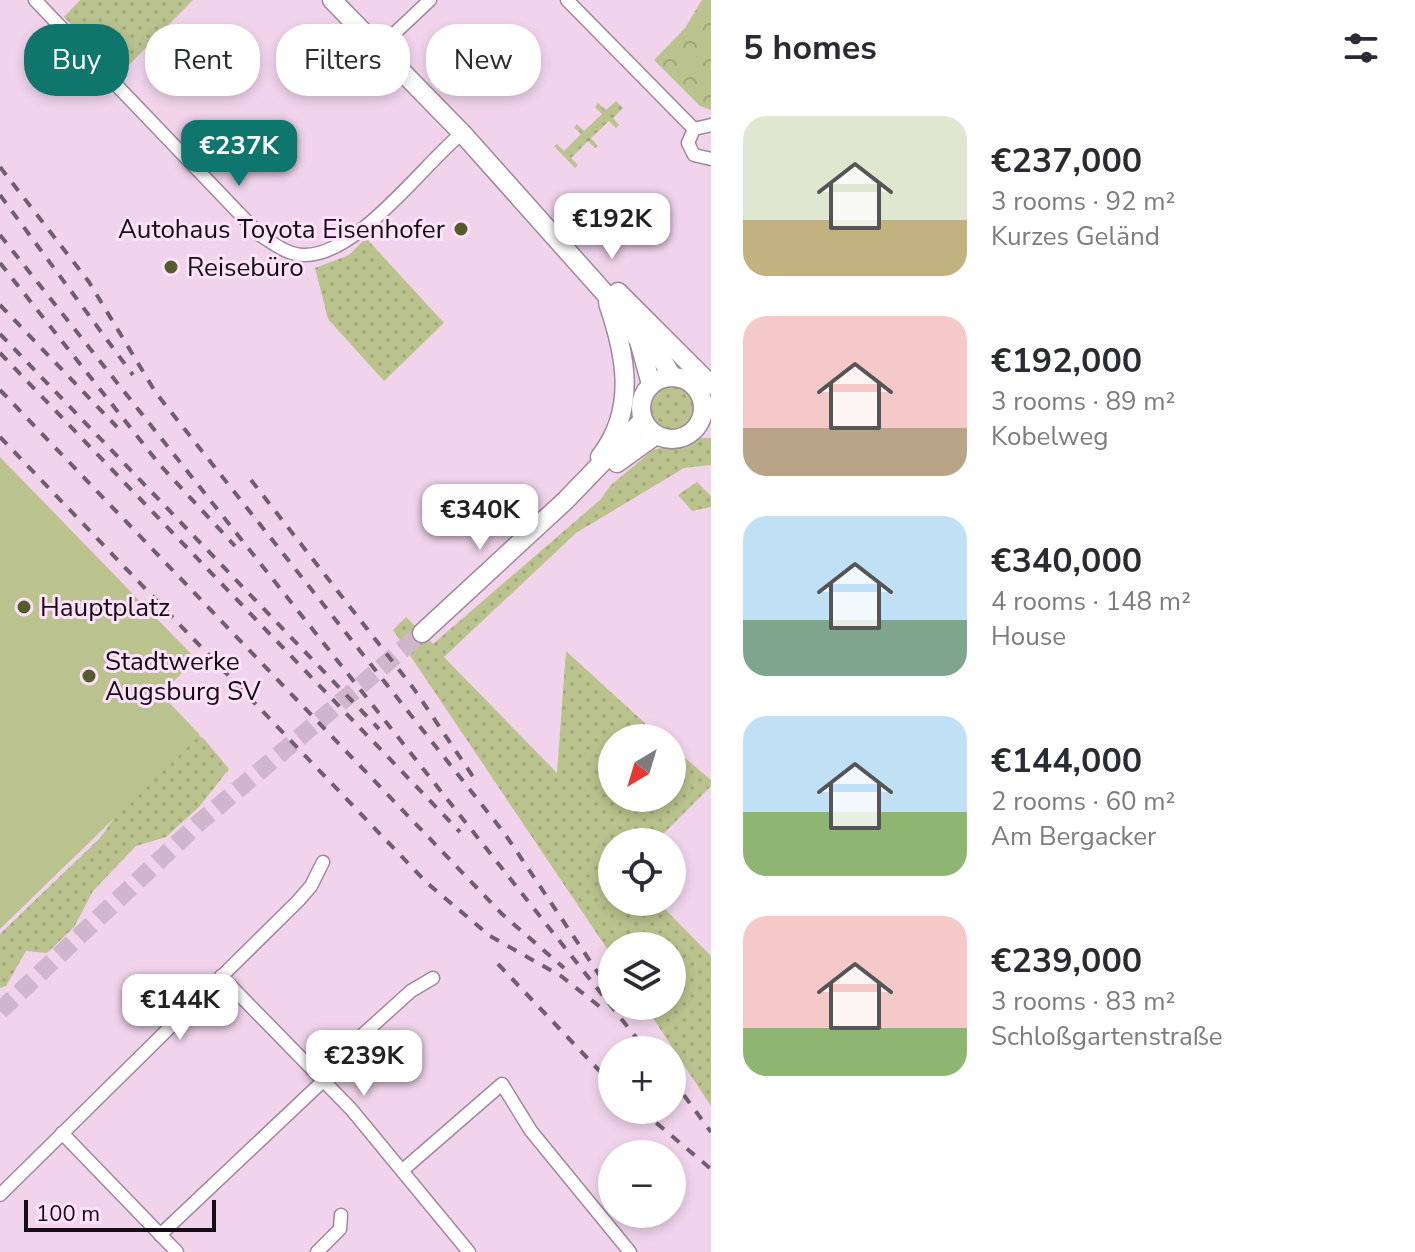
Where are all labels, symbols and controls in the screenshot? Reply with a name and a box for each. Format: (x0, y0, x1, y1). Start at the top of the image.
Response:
chip: Buy (24, 24, 129, 96)
chip: Rent (145, 24, 260, 96)
chip: Filters (276, 24, 410, 96)
chip: New (426, 24, 541, 96)
text: 5 homes (743, 25, 877, 71)
icon: filters (1339, 26, 1383, 70)
pin: €237K (183, 120, 295, 188)
text: €237K (199, 128, 279, 163)
text: €237,000 (991, 138, 1142, 184)
icon: home (807, 148, 903, 244)
text: 3 rooms · 92 m² (991, 184, 1175, 219)
pin: €192K (556, 193, 668, 261)
text: €192K (572, 201, 652, 236)
place label: Autohaus Toyota Eisenhofer (118, 212, 446, 247)
text: Kurzes Geländ (991, 219, 1160, 254)
marker: Autohaus Toyota Eisenhofer (452, 220, 470, 238)
place label: Reisebüro (187, 250, 304, 285)
marker: Reisebüro (162, 258, 180, 276)
text: €192,000 (991, 338, 1142, 384)
icon: home (807, 348, 903, 444)
text: 3 rooms · 89 m² (991, 384, 1175, 419)
text: Kobelweg (991, 419, 1109, 454)
pin: €340K (424, 484, 536, 552)
text: €340K (440, 492, 520, 527)
text: €340,000 (991, 538, 1142, 584)
icon: home (807, 548, 903, 644)
text: 4 rooms · 148 m² (991, 584, 1191, 619)
place label: Hauptplatz (40, 590, 170, 625)
marker: Hauptplatz (15, 598, 33, 616)
text: House (991, 619, 1066, 654)
place label: Stadtwerke Augsburg SV (105, 644, 261, 709)
marker: Stadtwerke Augsburg SV (80, 667, 98, 685)
north arrow (598, 724, 686, 812)
map controls (598, 724, 686, 1228)
text: €144,000 (991, 738, 1142, 784)
icon: home (807, 748, 903, 844)
text: 2 rooms · 60 m² (991, 784, 1175, 819)
text: Am Bergacker (991, 819, 1156, 854)
button: locate (598, 828, 686, 916)
button: layers (598, 932, 686, 1020)
text: €239,000 (991, 938, 1142, 984)
icon: home (807, 948, 903, 1044)
pin: €144K (124, 974, 236, 1042)
text: €144K (140, 982, 220, 1017)
text: 3 rooms · 83 m² (991, 984, 1175, 1019)
text: Schloßgartenstraße (991, 1019, 1223, 1054)
pin: €239K (308, 1030, 420, 1098)
button: + (598, 1036, 686, 1124)
text: €239K (324, 1038, 404, 1073)
button: − (598, 1140, 686, 1228)
scale bar (24, 1196, 216, 1232)
text: 100 m (36, 1199, 100, 1229)

